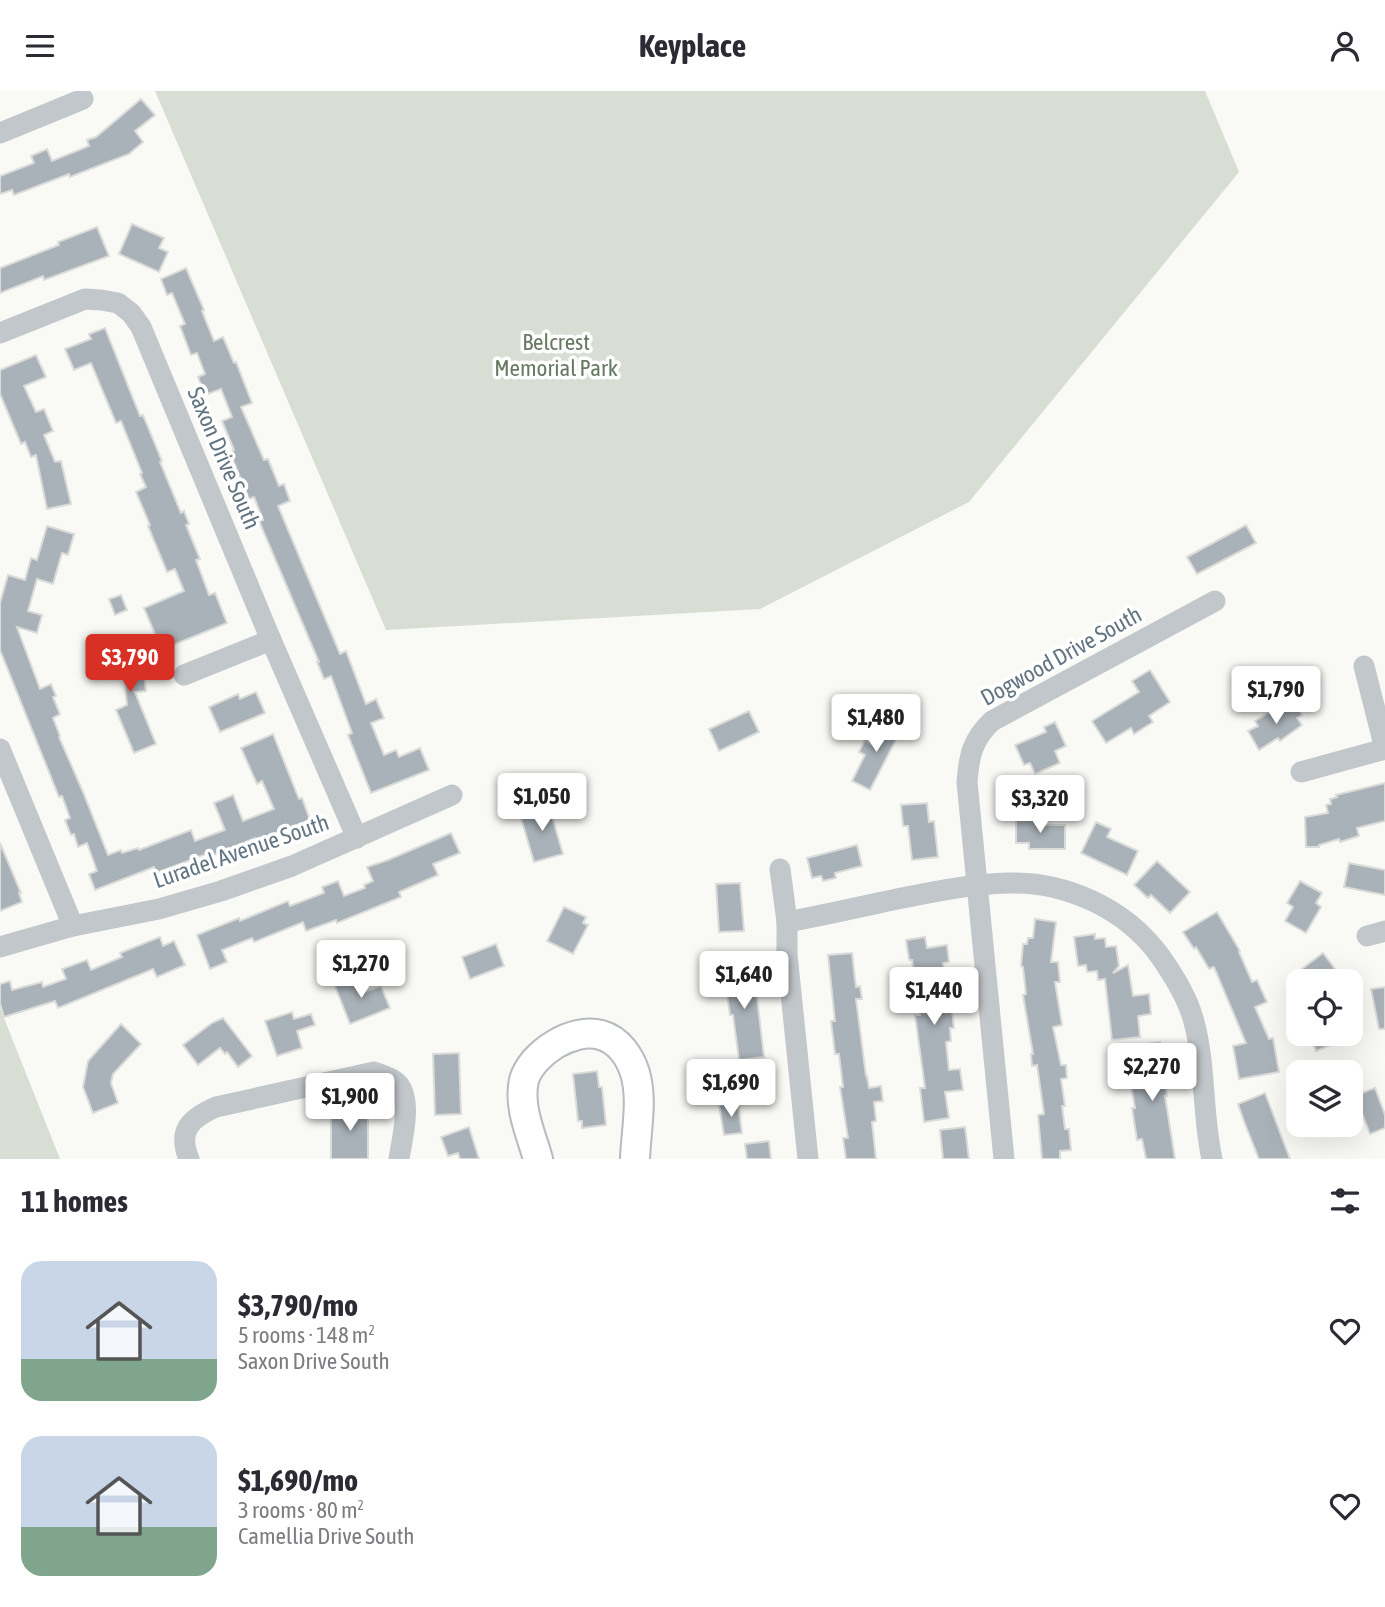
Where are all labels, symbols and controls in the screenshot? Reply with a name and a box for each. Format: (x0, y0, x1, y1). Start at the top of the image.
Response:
icon: menu (21, 27, 59, 65)
text: Keyplace (639, 27, 746, 64)
icon: person (1326, 27, 1364, 65)
park label: Belcrest Memorial Park (494, 329, 618, 381)
street label: Saxon Drive South (182, 383, 266, 533)
street label: Dogwood Drive South (976, 601, 1146, 711)
pin: $3,790 (73, 635, 187, 694)
text: $3,790 (102, 644, 159, 670)
pin: $1,790 (1219, 667, 1333, 726)
text: $1,790 (1248, 676, 1305, 702)
pin: $1,480 (819, 695, 933, 754)
text: $1,480 (848, 704, 905, 730)
pin: $1,050 (485, 773, 599, 833)
pin: $3,320 (983, 775, 1097, 835)
text: $1,050 (514, 783, 571, 809)
text: $3,320 (1012, 785, 1069, 811)
street label: Luradel Avenue South (150, 809, 332, 893)
pin: $1,270 (304, 941, 418, 1000)
text: $1,270 (333, 950, 390, 976)
pin: $1,640 (687, 951, 801, 1011)
text: $1,640 (716, 961, 773, 987)
pin: $1,440 (877, 967, 991, 1027)
map controls (1286, 969, 1363, 1137)
button: locate (1286, 969, 1363, 1046)
text: $1,440 (906, 977, 963, 1003)
pin: $2,270 (1095, 1044, 1209, 1103)
text: $2,270 (1124, 1053, 1181, 1079)
pin: $1,690 (674, 1059, 788, 1119)
button: layers (1286, 1060, 1363, 1137)
text: $1,690 (703, 1069, 760, 1095)
pin: $1,900 (293, 1073, 407, 1133)
text: $1,900 (322, 1083, 379, 1109)
icon: filters (1326, 1182, 1364, 1220)
text: 11 homes (21, 1184, 128, 1218)
text: $3,790/mo (238, 1288, 358, 1322)
icon: home (77, 1289, 161, 1373)
icon: heart (1326, 1312, 1364, 1350)
text: 5 rooms · 148 m² (238, 1322, 375, 1348)
text: Saxon Drive South (238, 1348, 390, 1374)
text: $1,690/mo (238, 1463, 358, 1497)
icon: home (77, 1464, 161, 1548)
icon: heart (1326, 1487, 1364, 1525)
text: 3 rooms · 80 m² (238, 1497, 364, 1523)
text: Camellia Drive South (238, 1523, 415, 1549)

